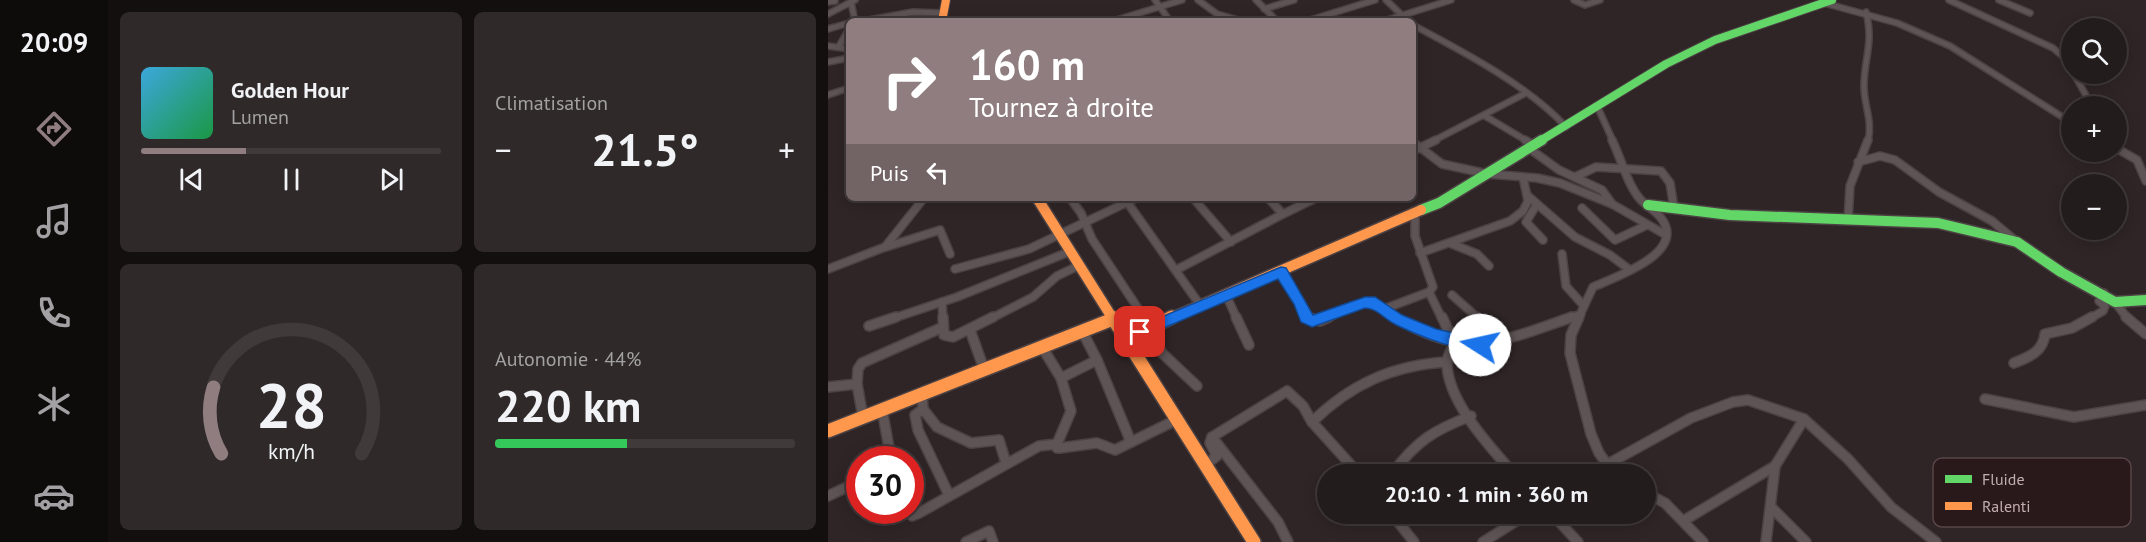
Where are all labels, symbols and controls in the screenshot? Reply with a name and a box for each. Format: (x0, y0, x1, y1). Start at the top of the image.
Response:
map controls (2061, 18, 2127, 240)
button: search (2061, 18, 2127, 84)
text: 20:09 (20, 25, 88, 59)
text: 160 m (969, 37, 1085, 92)
icon: right (870, 42, 948, 120)
text: Golden Hour (231, 76, 349, 104)
text: Climatisation (495, 90, 608, 116)
text: Tournez à droite (969, 90, 1154, 124)
button: + (2061, 96, 2127, 162)
text: Lumen (231, 104, 289, 130)
icon: directions (33, 108, 75, 150)
text: 21.5° (591, 120, 699, 178)
text: − (495, 128, 512, 171)
text: + (778, 128, 795, 171)
icon: left (921, 156, 954, 189)
text: Puis (870, 159, 909, 187)
icon: previous (175, 163, 208, 196)
icon: pause (275, 163, 308, 196)
icon: next (375, 163, 408, 196)
button: − (2061, 174, 2127, 240)
icon: music (33, 200, 75, 242)
icon: phone (33, 292, 75, 334)
pin (1114, 306, 1165, 357)
position arrow (1448, 313, 1512, 377)
icon: arrive (1123, 315, 1156, 348)
text: Autonomie · 44% (495, 346, 641, 372)
text: 28 (256, 364, 326, 445)
text: 220 km (495, 376, 641, 434)
icon: climate (33, 383, 75, 425)
text: km/h (267, 437, 314, 465)
speed limit sign: 30 (846, 446, 924, 524)
legend (1933, 458, 2131, 527)
text: Fluide (1982, 469, 2025, 489)
icon: car (33, 475, 75, 517)
text: 20:10 · 1 min · 360 m (1385, 480, 1588, 508)
text: Ralenti (1982, 496, 2031, 516)

